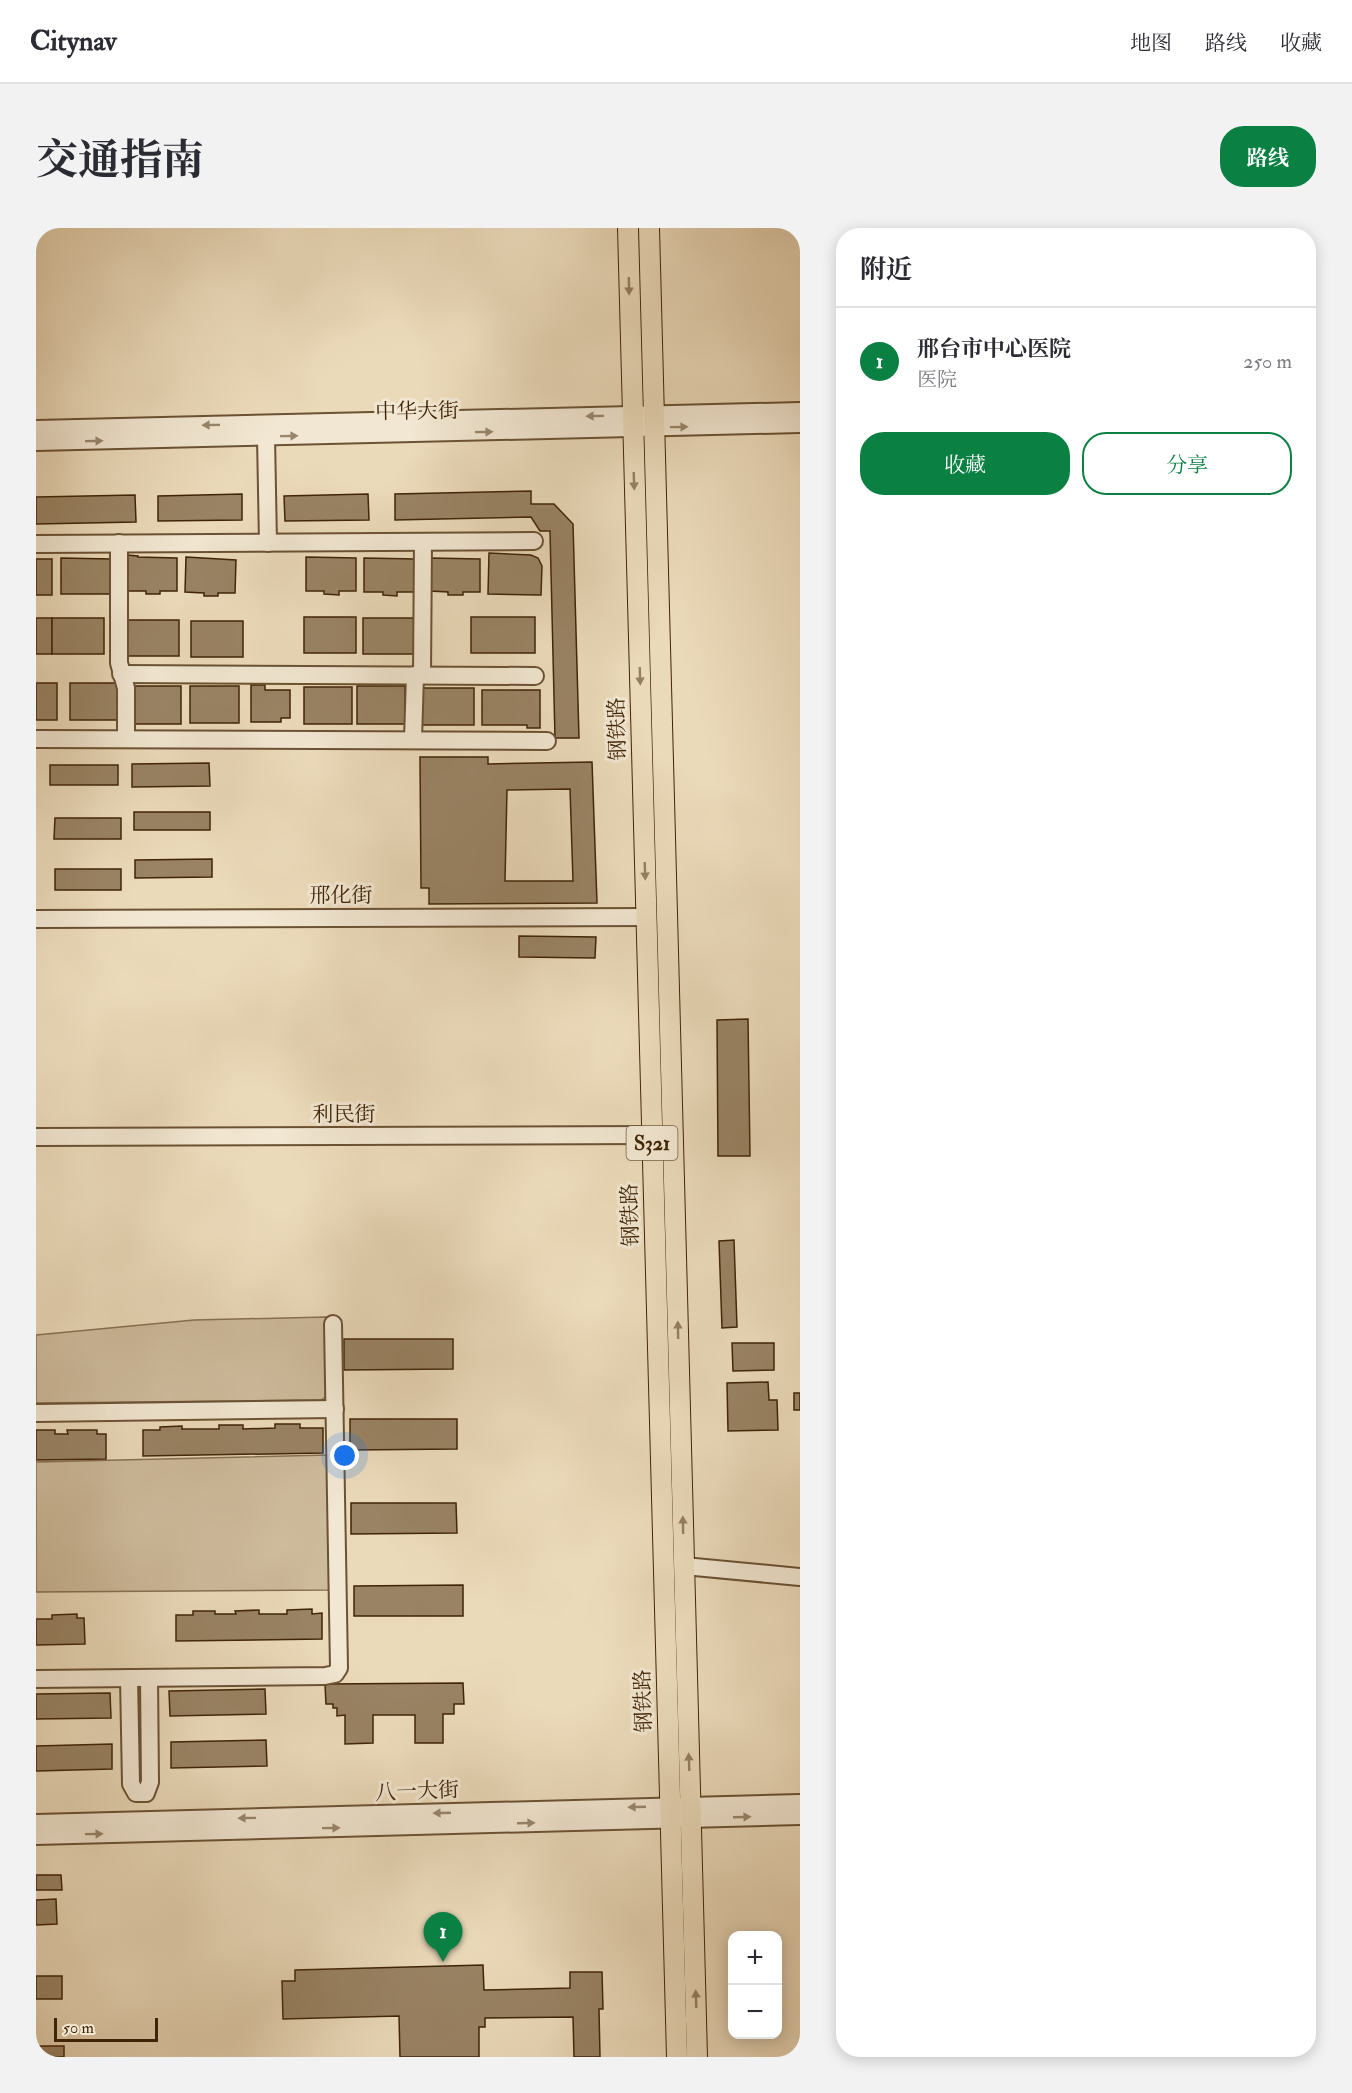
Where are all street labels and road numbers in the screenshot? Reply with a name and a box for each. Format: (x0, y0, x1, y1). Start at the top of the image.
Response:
street label: 中华大街 (375, 397, 459, 426)
street label: 钢铁路 (603, 697, 632, 761)
street label: 邢化街 (310, 882, 373, 909)
street label: 利民街 (313, 1101, 376, 1128)
road number: S321 (626, 1126, 678, 1160)
street label: 钢铁路 (616, 1183, 645, 1247)
street label: 钢铁路 (629, 1669, 658, 1733)
street label: 八一大街 (375, 1777, 459, 1806)

